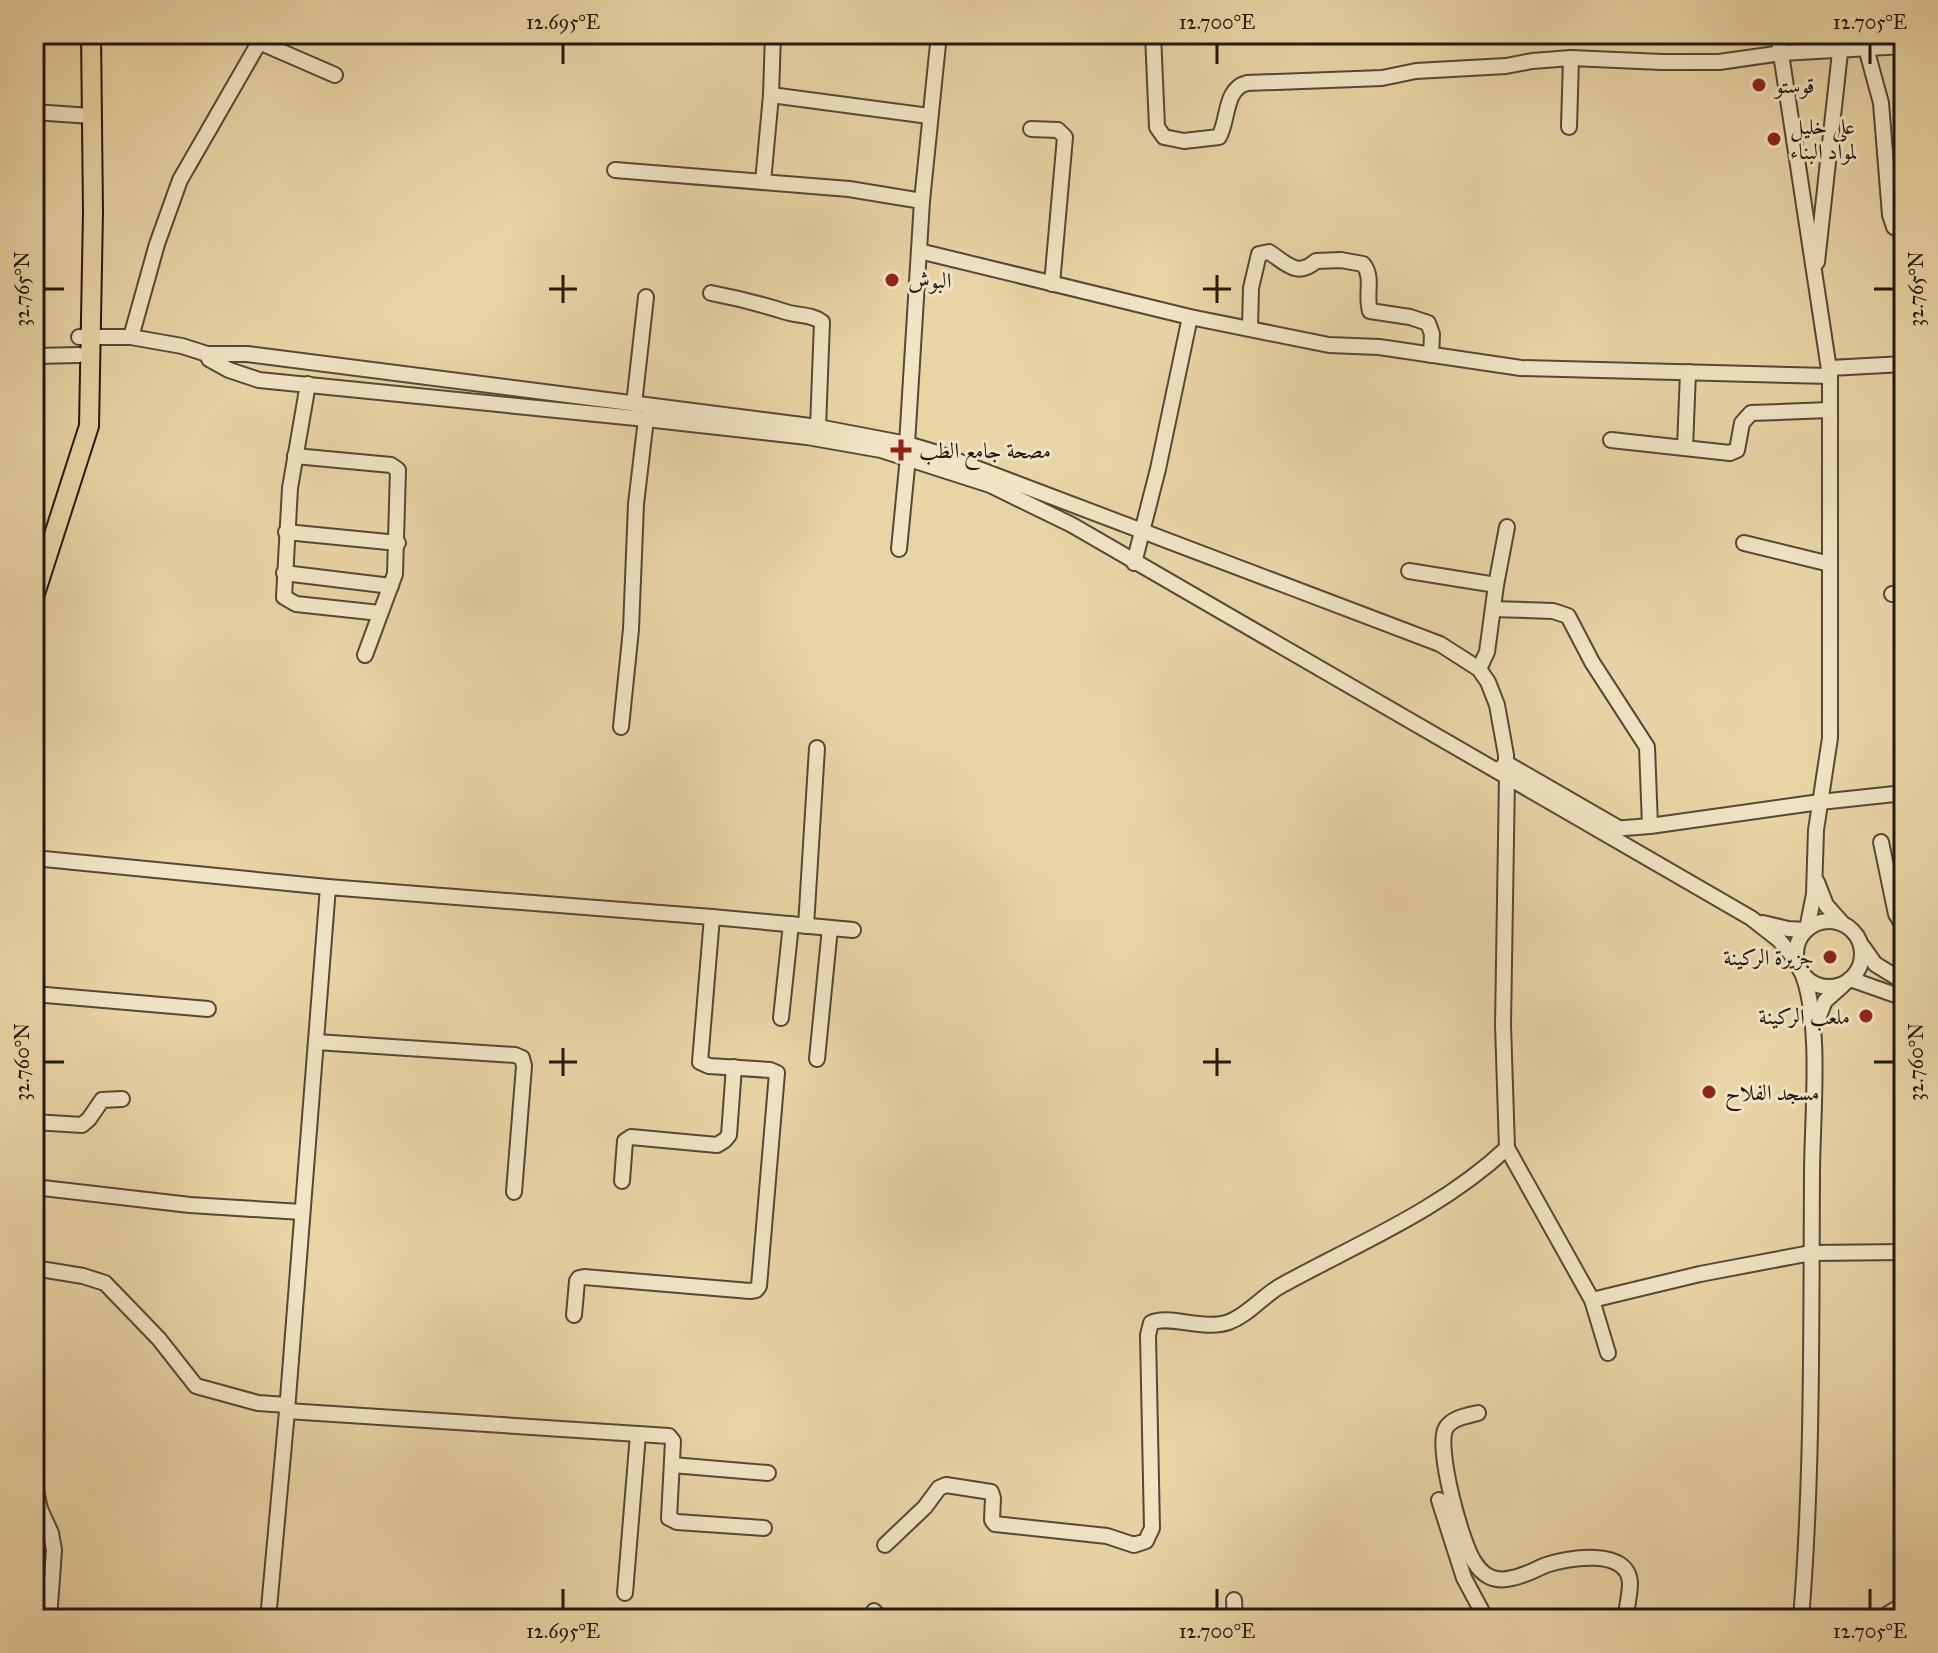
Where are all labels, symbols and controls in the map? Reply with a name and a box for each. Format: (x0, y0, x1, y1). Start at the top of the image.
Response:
text: 12.695°E (526, 10, 600, 34)
text: 12.700°E (1179, 10, 1255, 34)
text: 12.705°E (1833, 10, 1907, 34)
place label: قوستو (1773, 72, 1815, 99)
marker: قوستو (1750, 76, 1768, 94)
place label: علي خليل لمواد البناء (1790, 113, 1858, 165)
marker: علي خليل لمواد البناء (1765, 130, 1783, 148)
text: 32.765°N (10, 251, 34, 327)
text: 32.765°N (1904, 251, 1928, 327)
place label: البوش (908, 267, 951, 294)
marker: البوش (883, 271, 901, 289)
place label: مصحة جامع الطب (919, 437, 1051, 470)
marker: مصحة جامع الطب (890, 439, 912, 461)
place label: جزيرة الركينة (1723, 944, 1814, 971)
marker: جزيرة الركينة (1821, 948, 1839, 966)
place label: ملعب الركينة (1759, 1003, 1850, 1031)
marker: ملعب الركينة (1857, 1007, 1875, 1025)
text: 32.760°N (10, 1023, 34, 1101)
text: 32.760°N (1904, 1023, 1928, 1101)
place label: مسجد الفلاح (1725, 1079, 1820, 1112)
marker: مسجد الفلاح (1700, 1083, 1718, 1101)
text: 12.695°E (526, 1619, 600, 1643)
text: 12.700°E (1179, 1619, 1255, 1643)
text: 12.705°E (1833, 1619, 1907, 1643)

